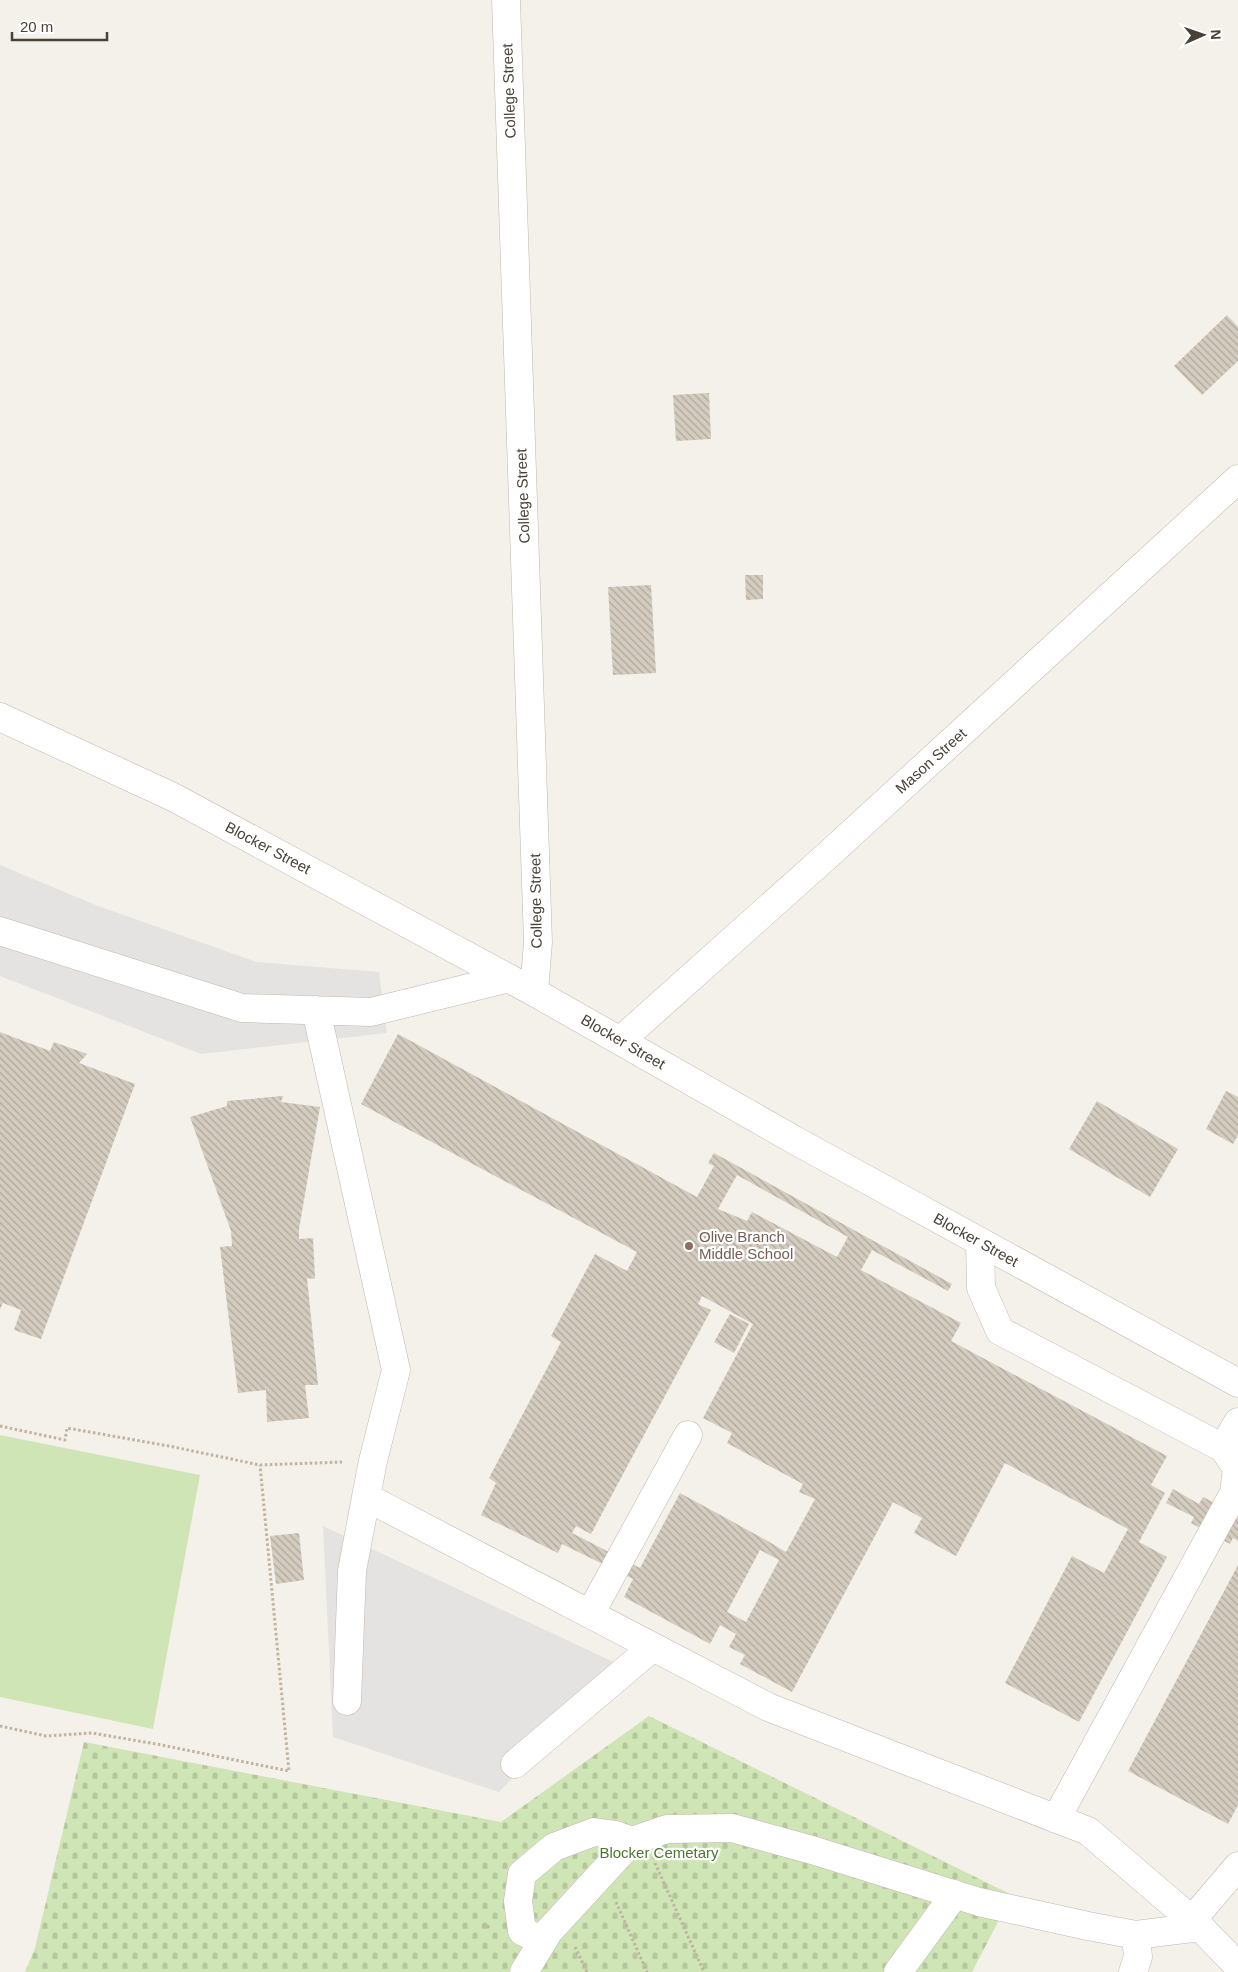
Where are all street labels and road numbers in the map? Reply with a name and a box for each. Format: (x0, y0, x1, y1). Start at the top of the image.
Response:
street label: College Street (498, 42, 519, 139)
street label: College Street (512, 447, 533, 544)
street label: Mason Street (892, 724, 970, 797)
street label: Blocker Street (223, 818, 315, 878)
street label: College Street (526, 853, 545, 949)
street label: Blocker Street (578, 1011, 669, 1073)
street label: Blocker Street (931, 1209, 1022, 1270)

